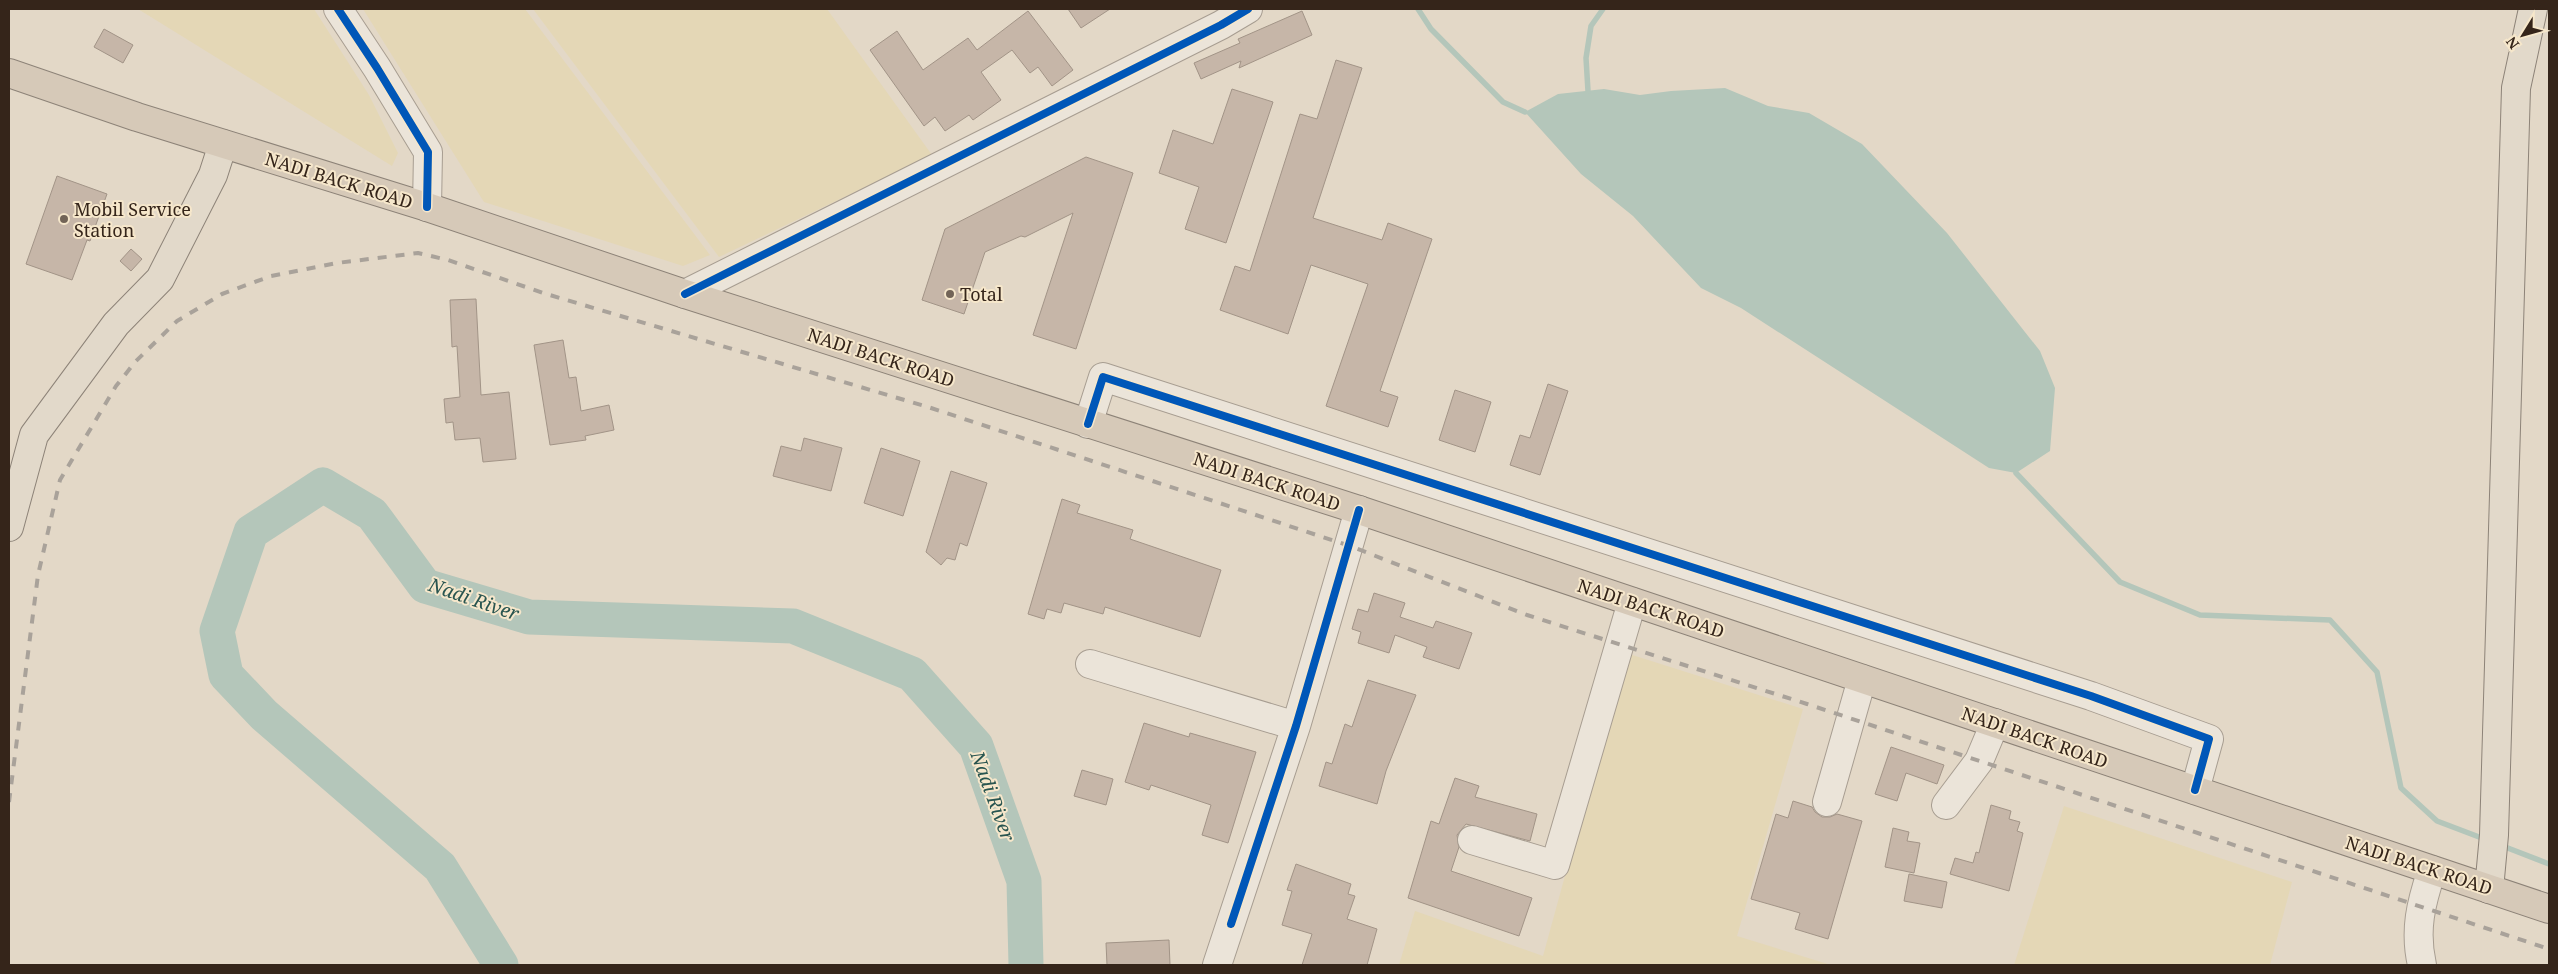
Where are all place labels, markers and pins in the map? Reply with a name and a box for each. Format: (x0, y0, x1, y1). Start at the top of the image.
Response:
place label: Mobil Service Station (74, 197, 191, 242)
marker: Mobil Service Station (58, 213, 70, 225)
place label: Total (960, 282, 1003, 306)
marker: Total (944, 288, 956, 300)

